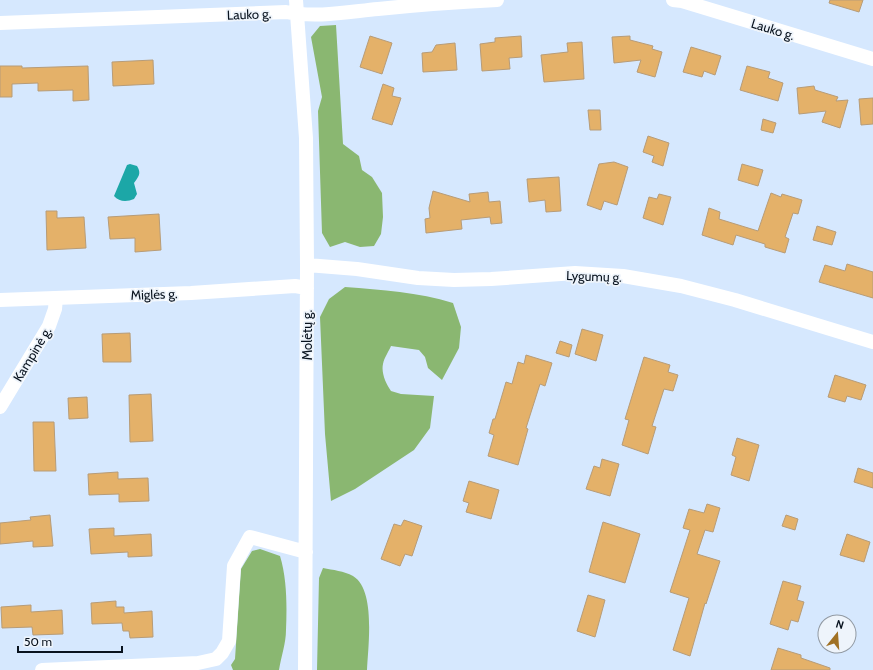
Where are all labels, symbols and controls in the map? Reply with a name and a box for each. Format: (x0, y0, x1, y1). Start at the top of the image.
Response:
street label: Lauko g. (227, 5, 272, 23)
street label: Lauko g. (749, 15, 797, 43)
street label: Lygumų g. (566, 267, 622, 285)
street label: Miglės g. (130, 285, 178, 303)
street label: Molėtų g. (299, 309, 315, 360)
street label: Kampinė g. (9, 323, 55, 384)
north arrow (817, 614, 857, 654)
text: N (834, 617, 846, 632)
scale bar (18, 628, 122, 654)
text: 50 m (24, 634, 52, 649)

